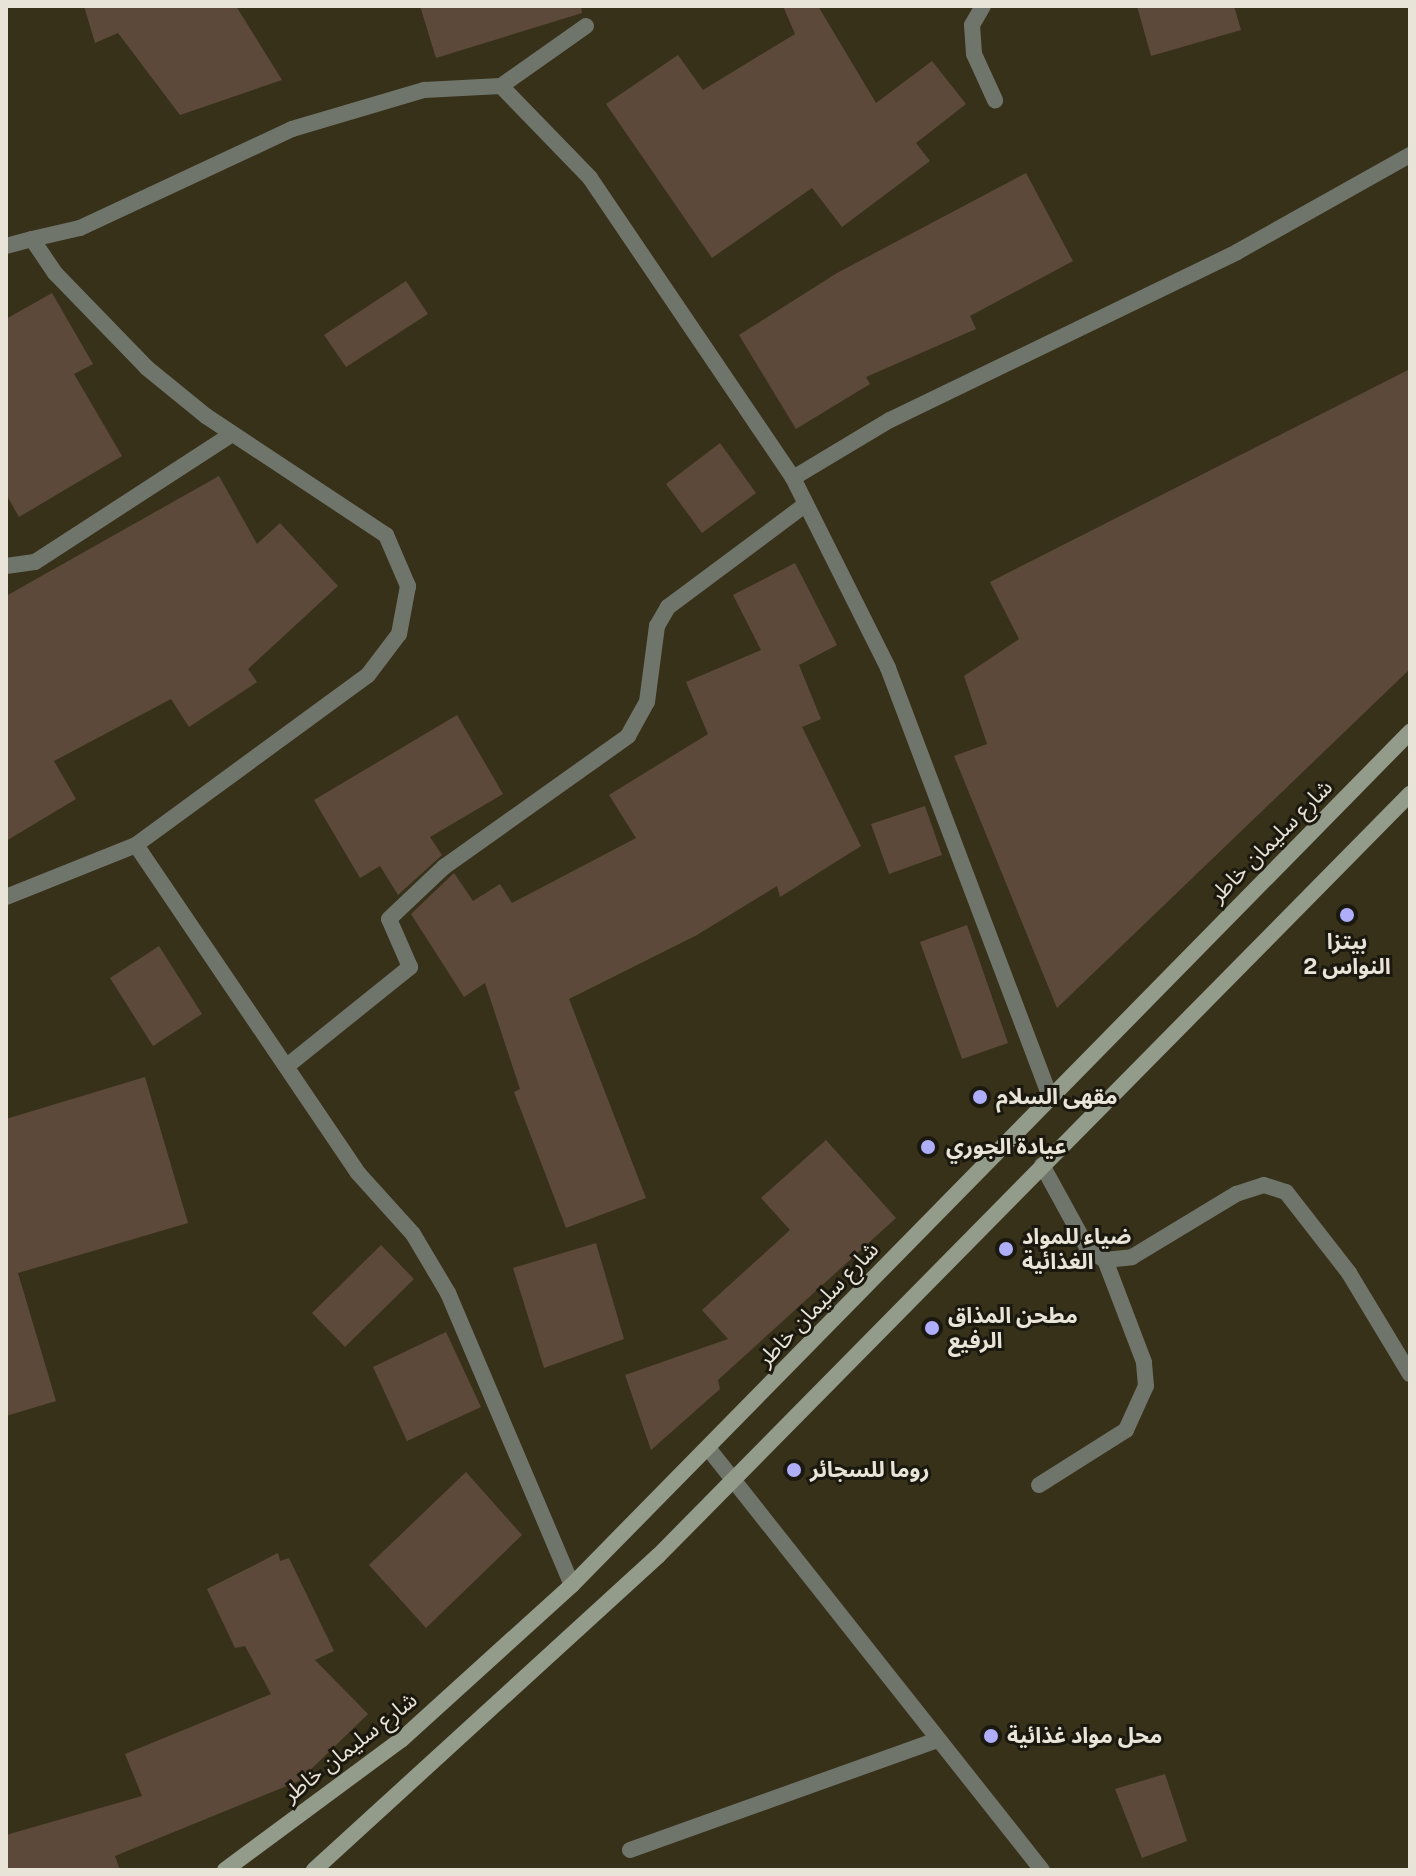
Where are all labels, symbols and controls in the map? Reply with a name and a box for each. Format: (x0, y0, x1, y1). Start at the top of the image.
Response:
street label: شارع سليمان خاطر (1204, 774, 1338, 908)
marker: بيتزا النواس 2 (1338, 906, 1356, 924)
place label: بيتزا النواس 2 (1303, 928, 1391, 980)
place label: مقهى السلام (996, 1084, 1118, 1110)
marker: مقهى السلام (971, 1088, 989, 1106)
place label: عيادة الجوري (946, 1134, 1066, 1160)
marker: عيادة الجوري (917, 1136, 939, 1158)
place label: ضياء للمواد الغذائية (1022, 1223, 1131, 1274)
street label: شارع سليمان خاطر (752, 1236, 884, 1372)
marker: ضياء للمواد الغذائية (997, 1240, 1015, 1258)
place label: مطحن المذاق الرفيع (948, 1302, 1078, 1354)
marker: مطحن المذاق الرفيع (923, 1319, 941, 1337)
place label: روما للسجائر (810, 1457, 929, 1483)
marker: روما للسجائر (785, 1461, 803, 1479)
street label: شارع سليمان خاطر (278, 1686, 422, 1808)
place label: محل مواد غذائية (1007, 1723, 1162, 1749)
marker: محل مواد غذائية (982, 1727, 1000, 1745)

